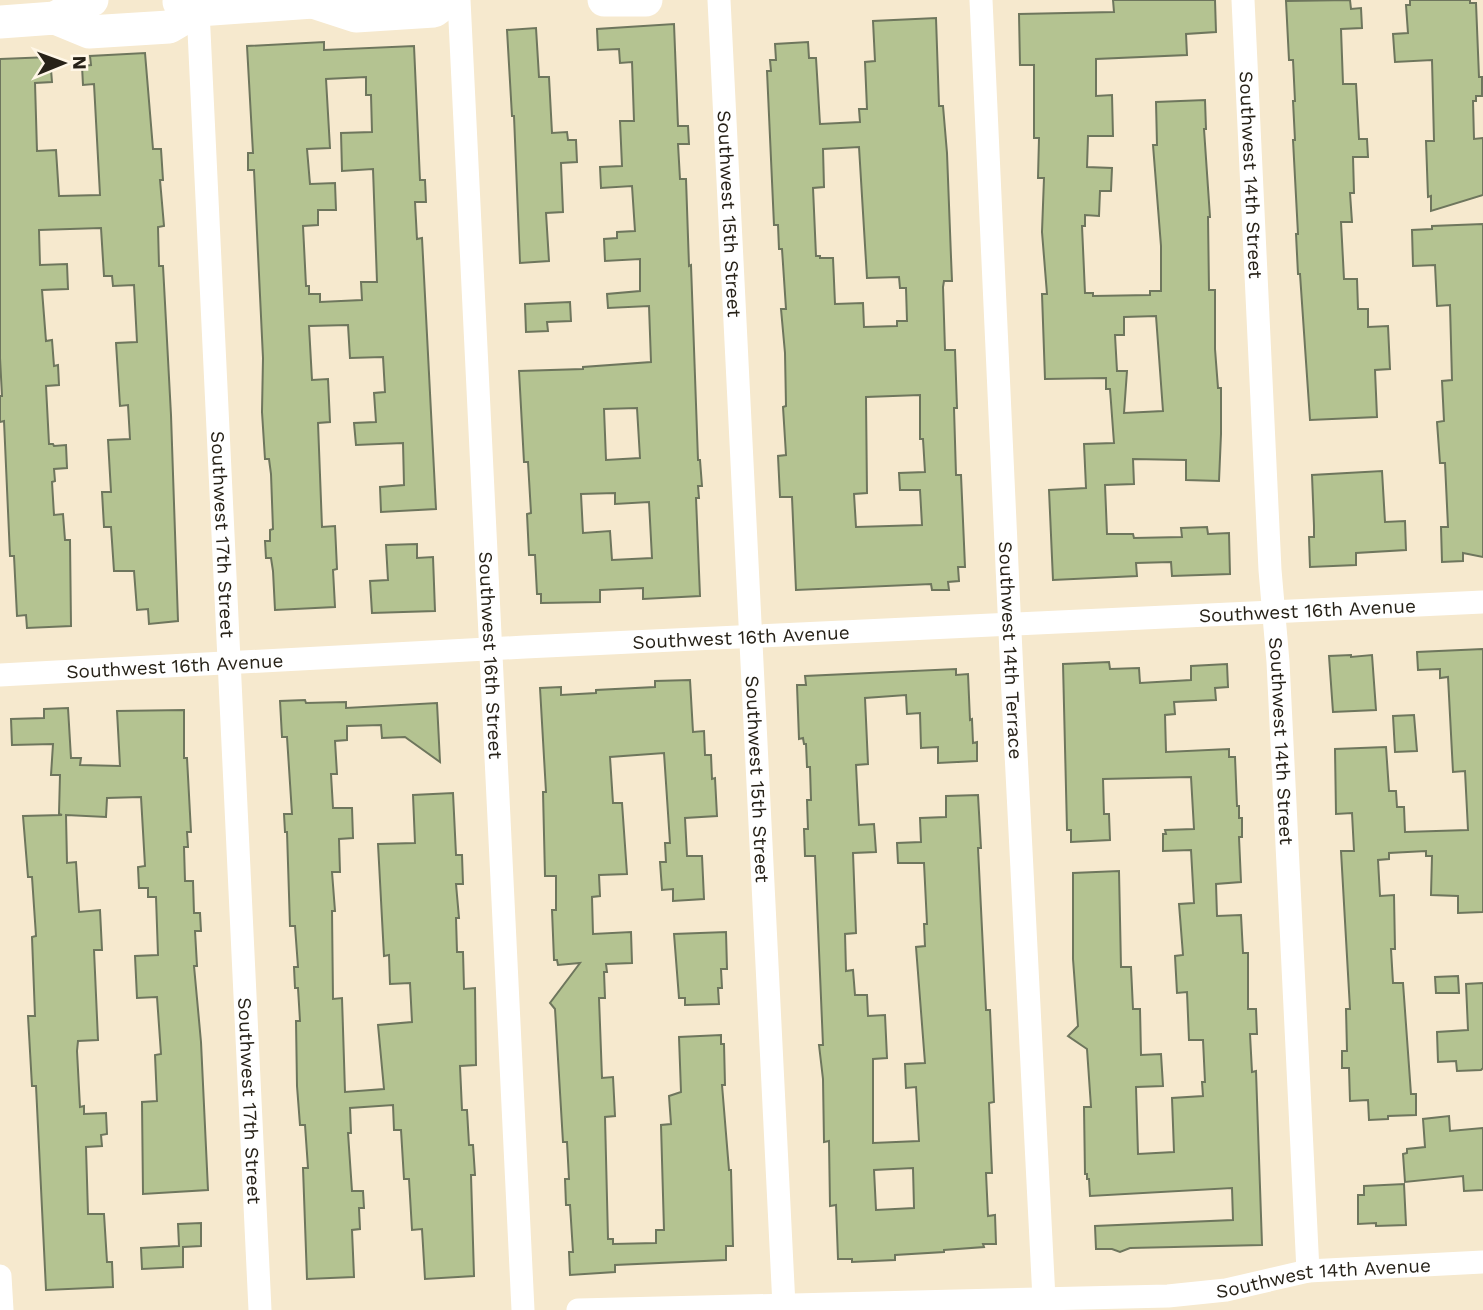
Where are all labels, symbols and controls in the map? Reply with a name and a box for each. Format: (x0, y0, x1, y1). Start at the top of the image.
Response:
north arrow (28, 28, 98, 98)
text: N (68, 55, 91, 70)
street label: Southwest 14th Street (1235, 70, 1268, 279)
street label: Southwest 15th Street (713, 110, 746, 318)
street label: Southwest 17th Street (207, 430, 239, 638)
street label: Southwest 14th Terrace (994, 541, 1028, 760)
street label: Southwest 16th Street (474, 551, 508, 760)
street label: Southwest 16th Avenue (1198, 594, 1416, 627)
street label: Southwest 16th Avenue (632, 620, 850, 653)
street label: Southwest 14th Street (1264, 636, 1298, 845)
street label: Southwest 16th Avenue (66, 648, 284, 683)
street label: Southwest 15th Street (741, 675, 774, 883)
street label: Southwest 17th Street (234, 997, 266, 1205)
street label: Southwest 14th Avenue (1215, 1253, 1431, 1302)

